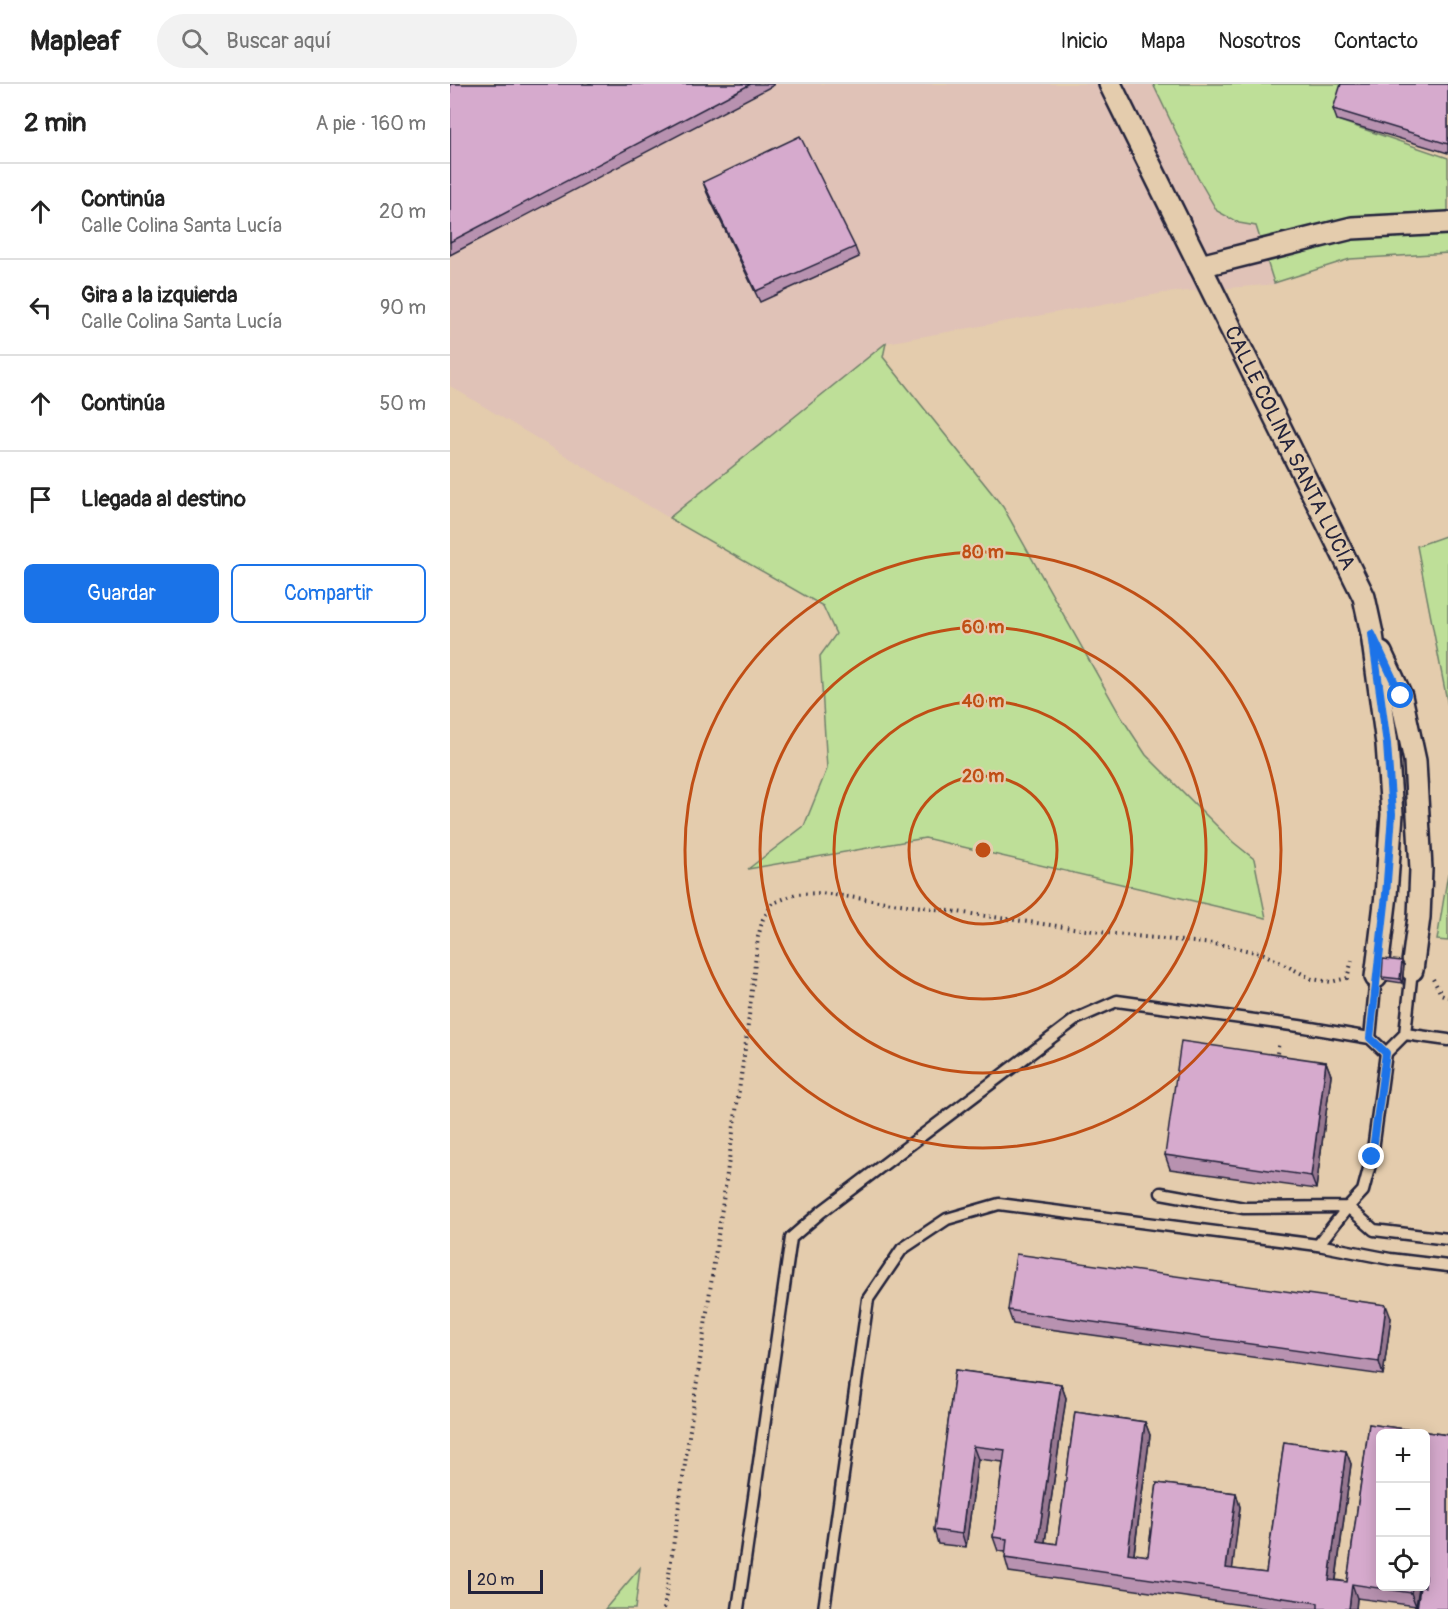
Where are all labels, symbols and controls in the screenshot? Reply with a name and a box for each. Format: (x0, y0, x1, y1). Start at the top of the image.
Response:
search box (157, 14, 577, 68)
text: Mapleaf (30, 24, 121, 59)
icon: search (178, 25, 211, 58)
text: Buscar aquí (226, 27, 331, 55)
text: Inicio (1061, 28, 1108, 55)
text: Mapa (1141, 28, 1185, 55)
text: Nosotros (1218, 28, 1301, 55)
text: Contacto (1334, 28, 1418, 55)
text: 2 min (24, 107, 86, 139)
text: A pie · 160 m (315, 111, 426, 136)
text: Continúa (81, 185, 165, 213)
icon: ahead (24, 195, 57, 228)
text: 20 m (379, 199, 426, 224)
text: Calle Colina Santa Lucía (81, 213, 282, 238)
text: Gira a la izquierda (81, 281, 238, 309)
icon: left (24, 291, 57, 324)
text: 90 m (380, 295, 426, 320)
text: Calle Colina Santa Lucía (81, 309, 282, 334)
street label: CALLE COLINA SANTA LUCÍA (1218, 321, 1362, 575)
icon: ahead (24, 387, 57, 420)
text: Continúa (81, 389, 165, 417)
text: 50 m (379, 391, 426, 416)
icon: arrive (24, 483, 57, 516)
text: Llegada al destino (81, 485, 246, 513)
text: 80 m (962, 541, 1004, 564)
button: Guardar (24, 564, 219, 623)
button: Compartir (231, 564, 426, 623)
text: 60 m (962, 616, 1004, 639)
route start (1387, 682, 1413, 708)
text: 40 m (962, 690, 1004, 713)
text: 20 m (962, 765, 1004, 788)
centre of rings (973, 840, 993, 860)
route end (1358, 1143, 1384, 1169)
map controls (1376, 1429, 1430, 1591)
button: + (1376, 1429, 1430, 1483)
button: − (1376, 1483, 1430, 1537)
button: locate (1376, 1537, 1430, 1591)
scale bar (468, 1567, 543, 1594)
text: 20 m (477, 1570, 515, 1590)

